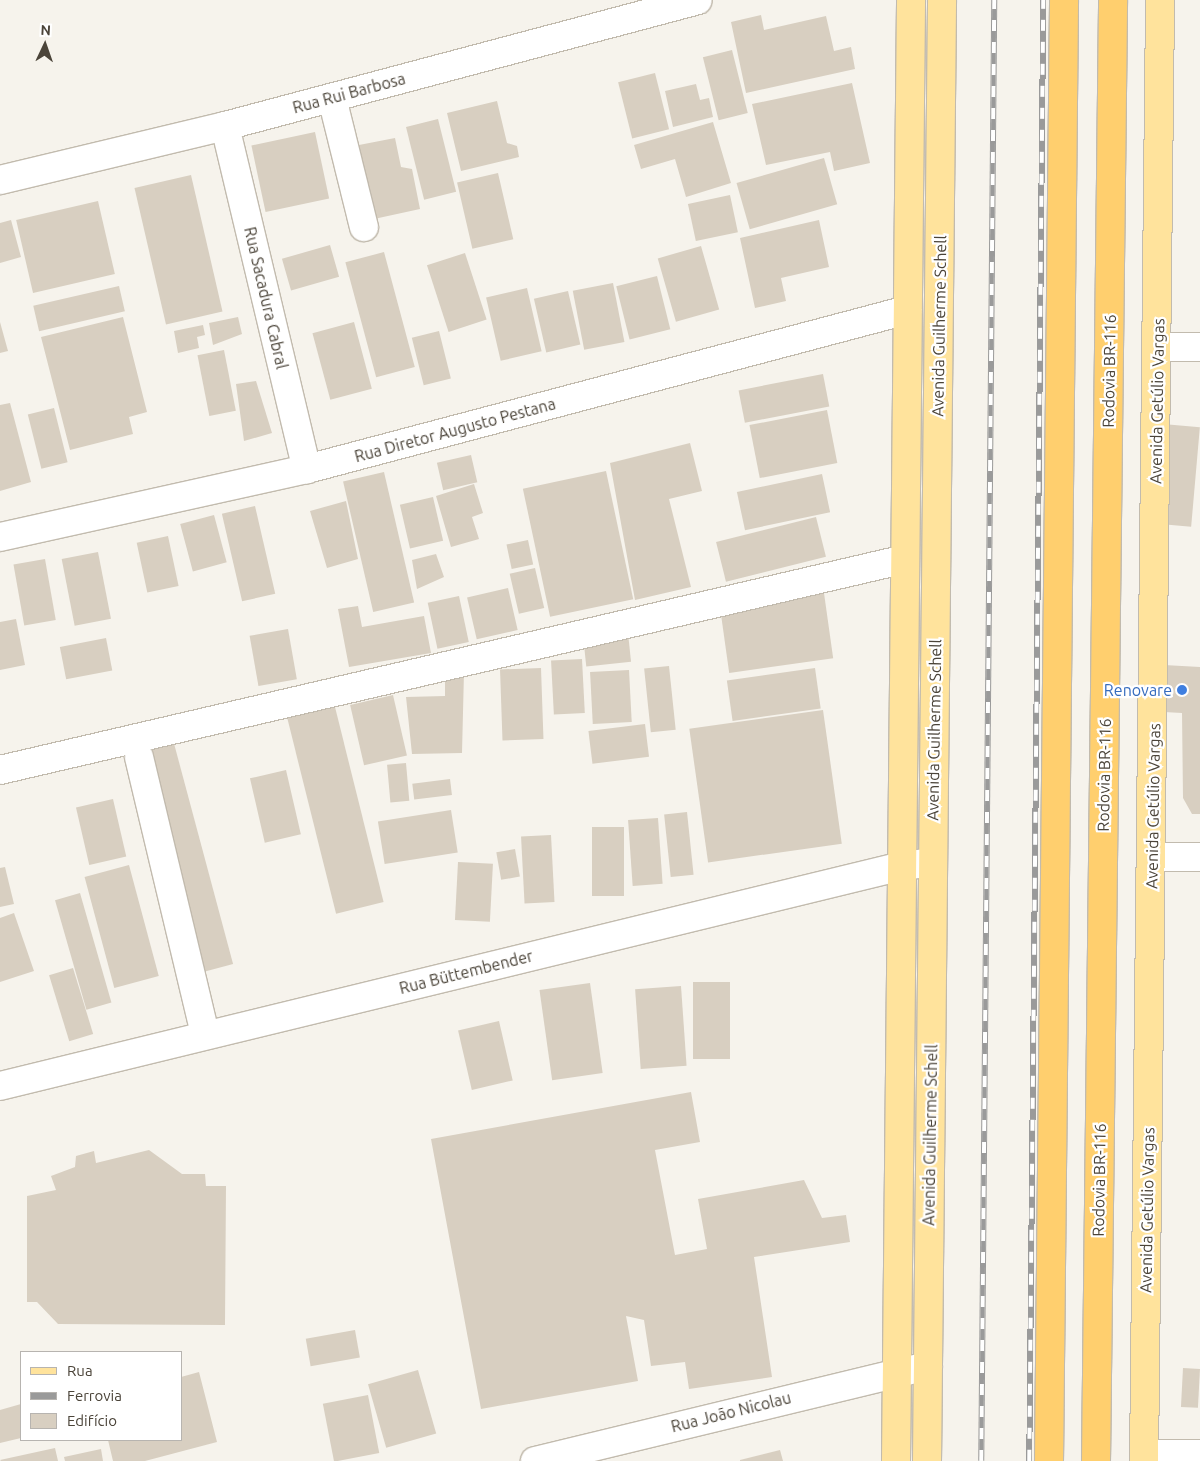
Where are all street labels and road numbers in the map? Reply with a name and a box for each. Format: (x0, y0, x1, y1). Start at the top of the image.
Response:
street label: Rua Rui Barbosa (290, 69, 408, 117)
street label: Rua Sacadura Cabral (240, 225, 292, 371)
street label: Avenida Guilherme Schell (928, 235, 950, 417)
street label: Rodovia BR-116 (1098, 314, 1120, 428)
street label: Avenida Getúlio Vargas (1146, 318, 1168, 484)
street label: Rua Diretor Augusto Pestana (352, 394, 558, 466)
street label: Avenida Guilherme Schell (923, 639, 945, 821)
street label: Rodovia BR-116 (1093, 718, 1115, 832)
street label: Avenida Getúlio Vargas (1142, 723, 1164, 889)
street label: Rua Büttembender (397, 946, 535, 998)
street label: Avenida Guilherme Schell (919, 1044, 941, 1226)
street label: Rodovia BR-116 (1088, 1123, 1110, 1237)
street label: Avenida Getúlio Vargas (1136, 1127, 1158, 1293)
street label: Rua João Nicolau (669, 1388, 793, 1436)

